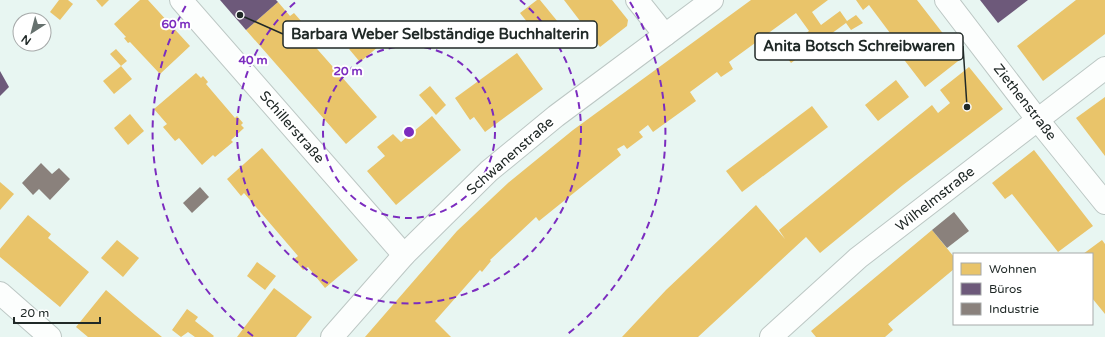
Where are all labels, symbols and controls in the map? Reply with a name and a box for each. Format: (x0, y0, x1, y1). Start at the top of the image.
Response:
north arrow (12, 12, 52, 52)
text: 60 m (161, 17, 191, 31)
callout: Barbara Weber Selbständige Buchhalterin (283, 21, 597, 48)
text: Barbara Weber Selbständige Buchhalterin (291, 25, 589, 44)
text: N (19, 32, 34, 48)
callout: Anita Botsch Schreibwaren (755, 33, 963, 60)
text: Anita Botsch Schreibwaren (763, 37, 955, 55)
text: 40 m (238, 53, 268, 67)
street label: Ziethenstraße (990, 60, 1060, 144)
text: 20 m (333, 64, 363, 78)
street label: Schillerstraße (256, 87, 328, 167)
street label: Schwanenstraße (463, 113, 557, 199)
centre of rings (402, 125, 416, 139)
street label: Wilhelmstraße (892, 163, 978, 235)
legend (953, 253, 1093, 325)
text: Wohnen (989, 262, 1037, 276)
text: Büros (989, 282, 1022, 296)
scale bar (14, 299, 100, 325)
text: Industrie (989, 302, 1039, 316)
text: 20 m (20, 306, 49, 320)

